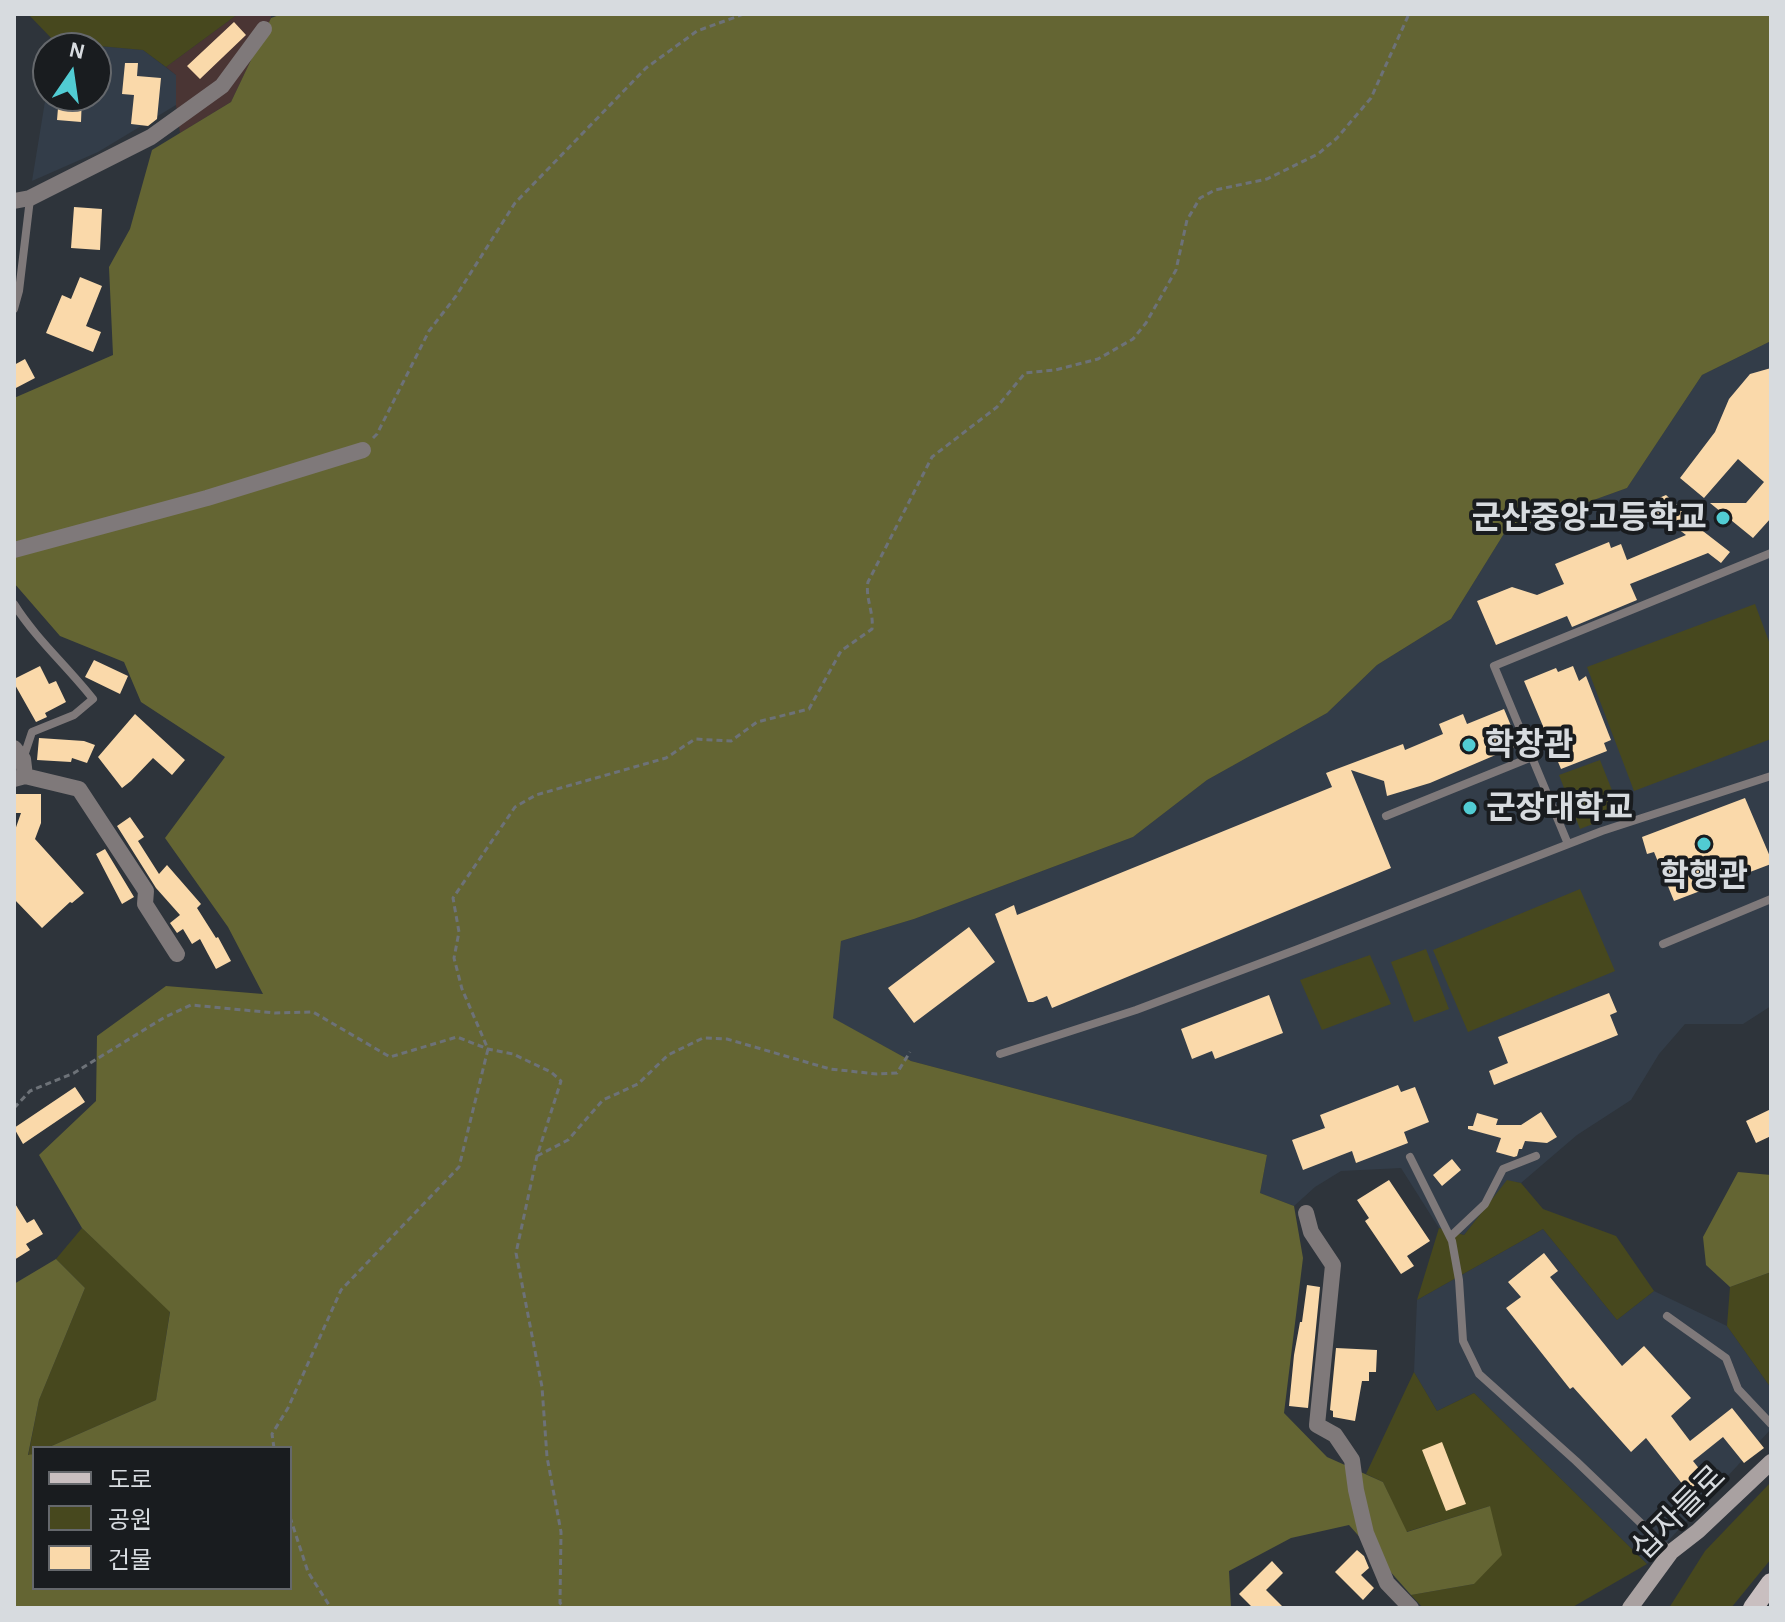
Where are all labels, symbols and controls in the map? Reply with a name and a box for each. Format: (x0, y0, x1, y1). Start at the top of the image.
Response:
north arrow (32, 32, 112, 112)
text: N (67, 38, 87, 63)
place label: 군산중앙고등학교 (1471, 499, 1707, 537)
marker: 군산중앙고등학교 (1714, 509, 1732, 527)
place label: 학창관 (1485, 726, 1573, 764)
marker: 학창관 (1460, 736, 1478, 754)
place label: 군장대학교 (1486, 789, 1633, 827)
marker: 군장대학교 (1461, 799, 1479, 817)
marker: 학행관 (1695, 835, 1713, 853)
place label: 학행관 (1660, 857, 1748, 895)
legend (32, 1446, 292, 1590)
street label: 십자들로 (1624, 1458, 1734, 1568)
text: 도로 (108, 1469, 152, 1493)
text: 공원 (108, 1509, 152, 1533)
text: 건물 (108, 1549, 152, 1573)

